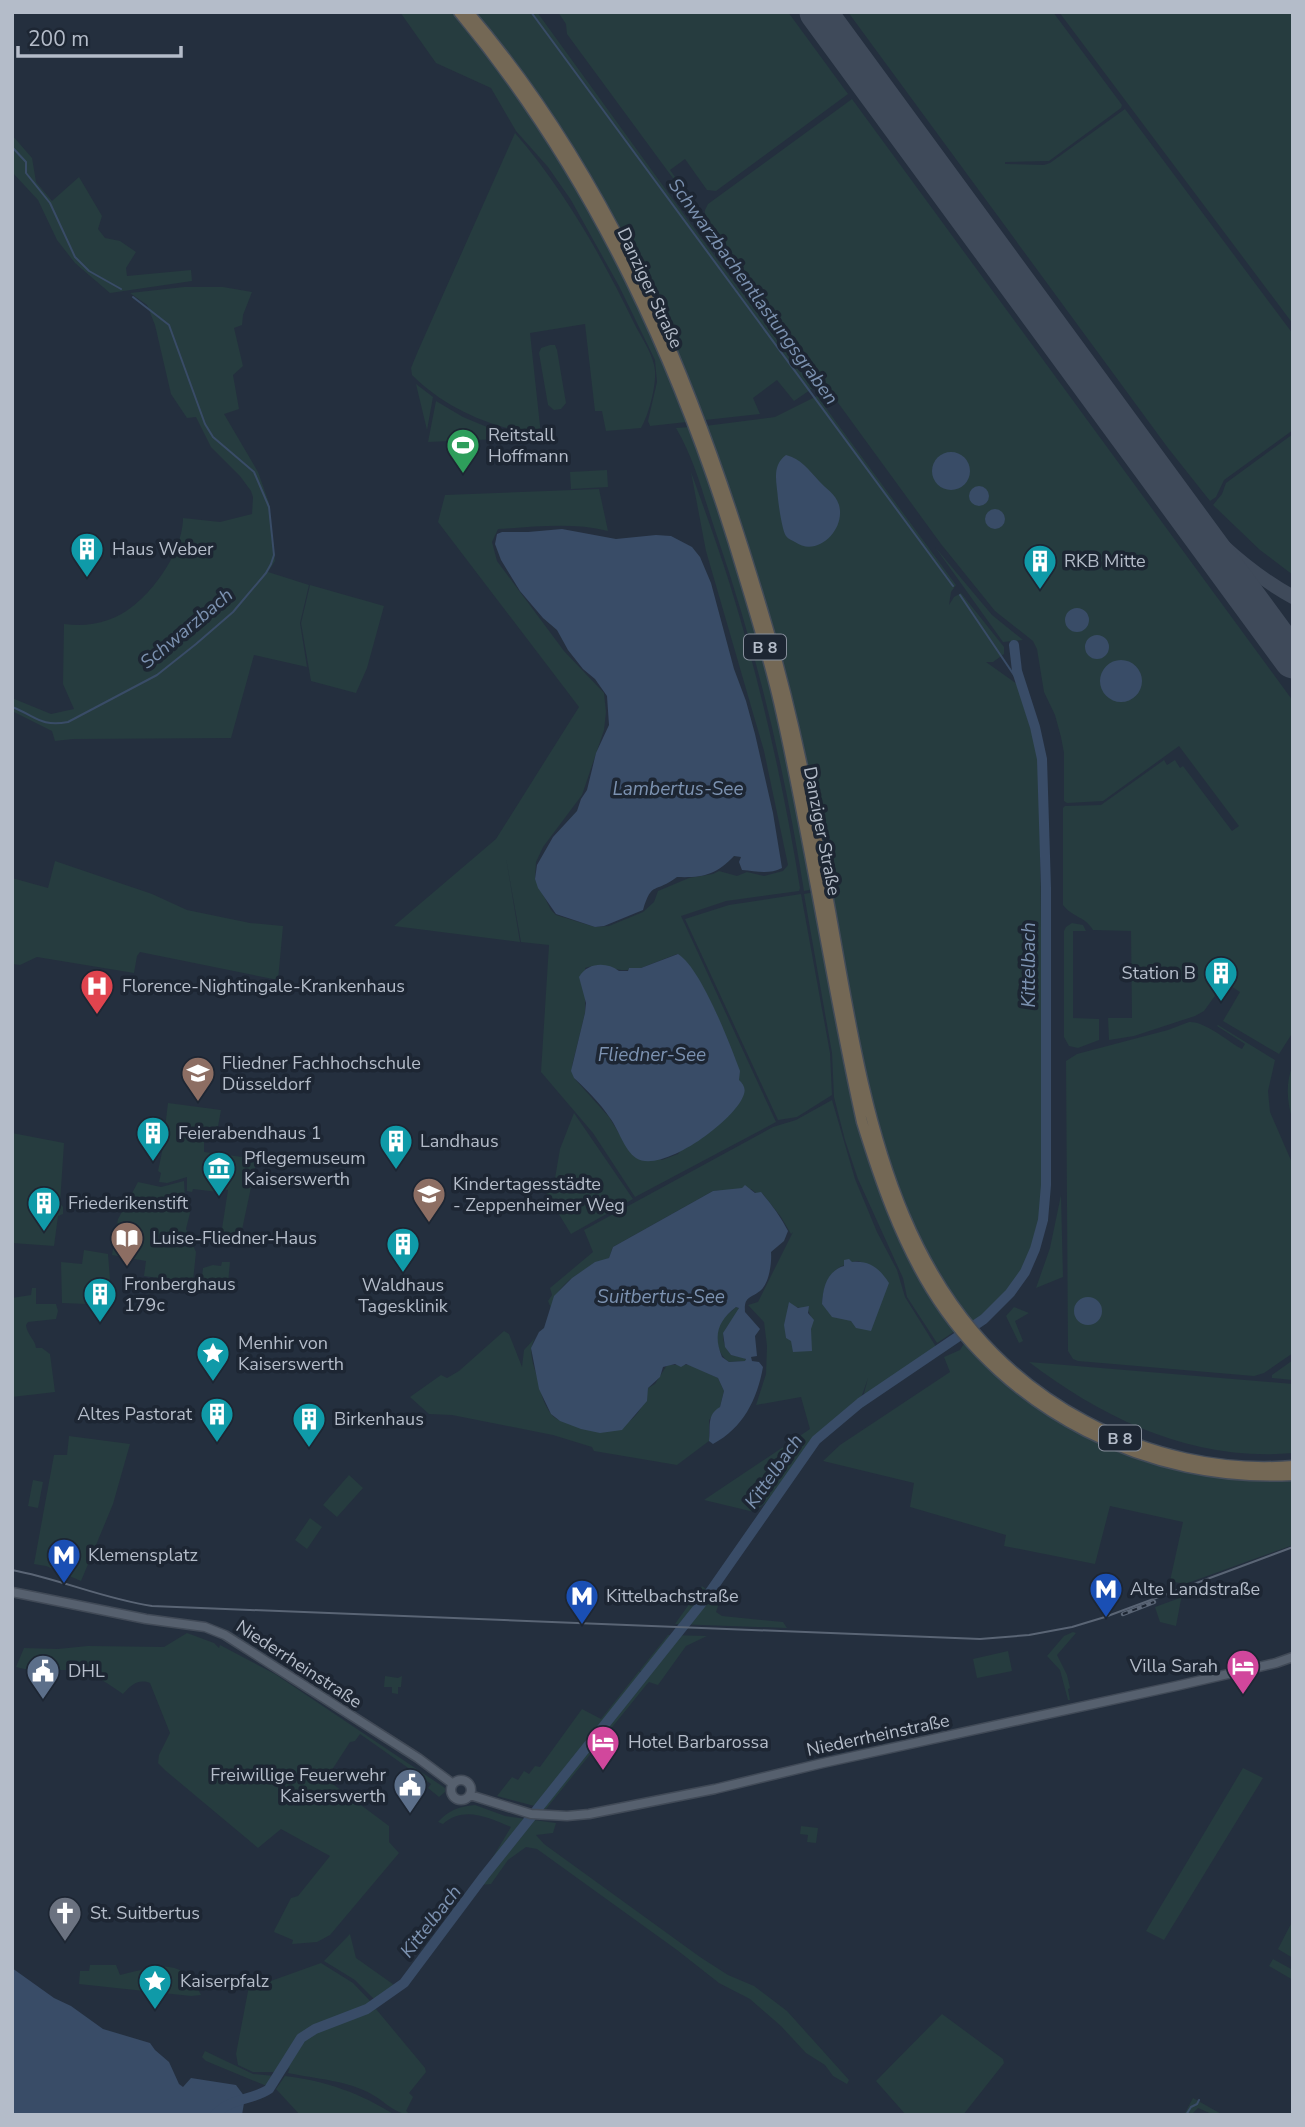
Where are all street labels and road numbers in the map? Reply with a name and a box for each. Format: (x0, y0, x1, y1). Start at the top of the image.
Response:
street label: Danziger Straße (612, 224, 688, 352)
road number: B 8 (744, 634, 786, 660)
street label: Danziger Straße (798, 765, 846, 897)
road number: B 8 (1099, 1426, 1141, 1450)
street label: Niederrheinstraße (231, 1614, 367, 1714)
street label: Niederrheinstraße (804, 1708, 952, 1762)

